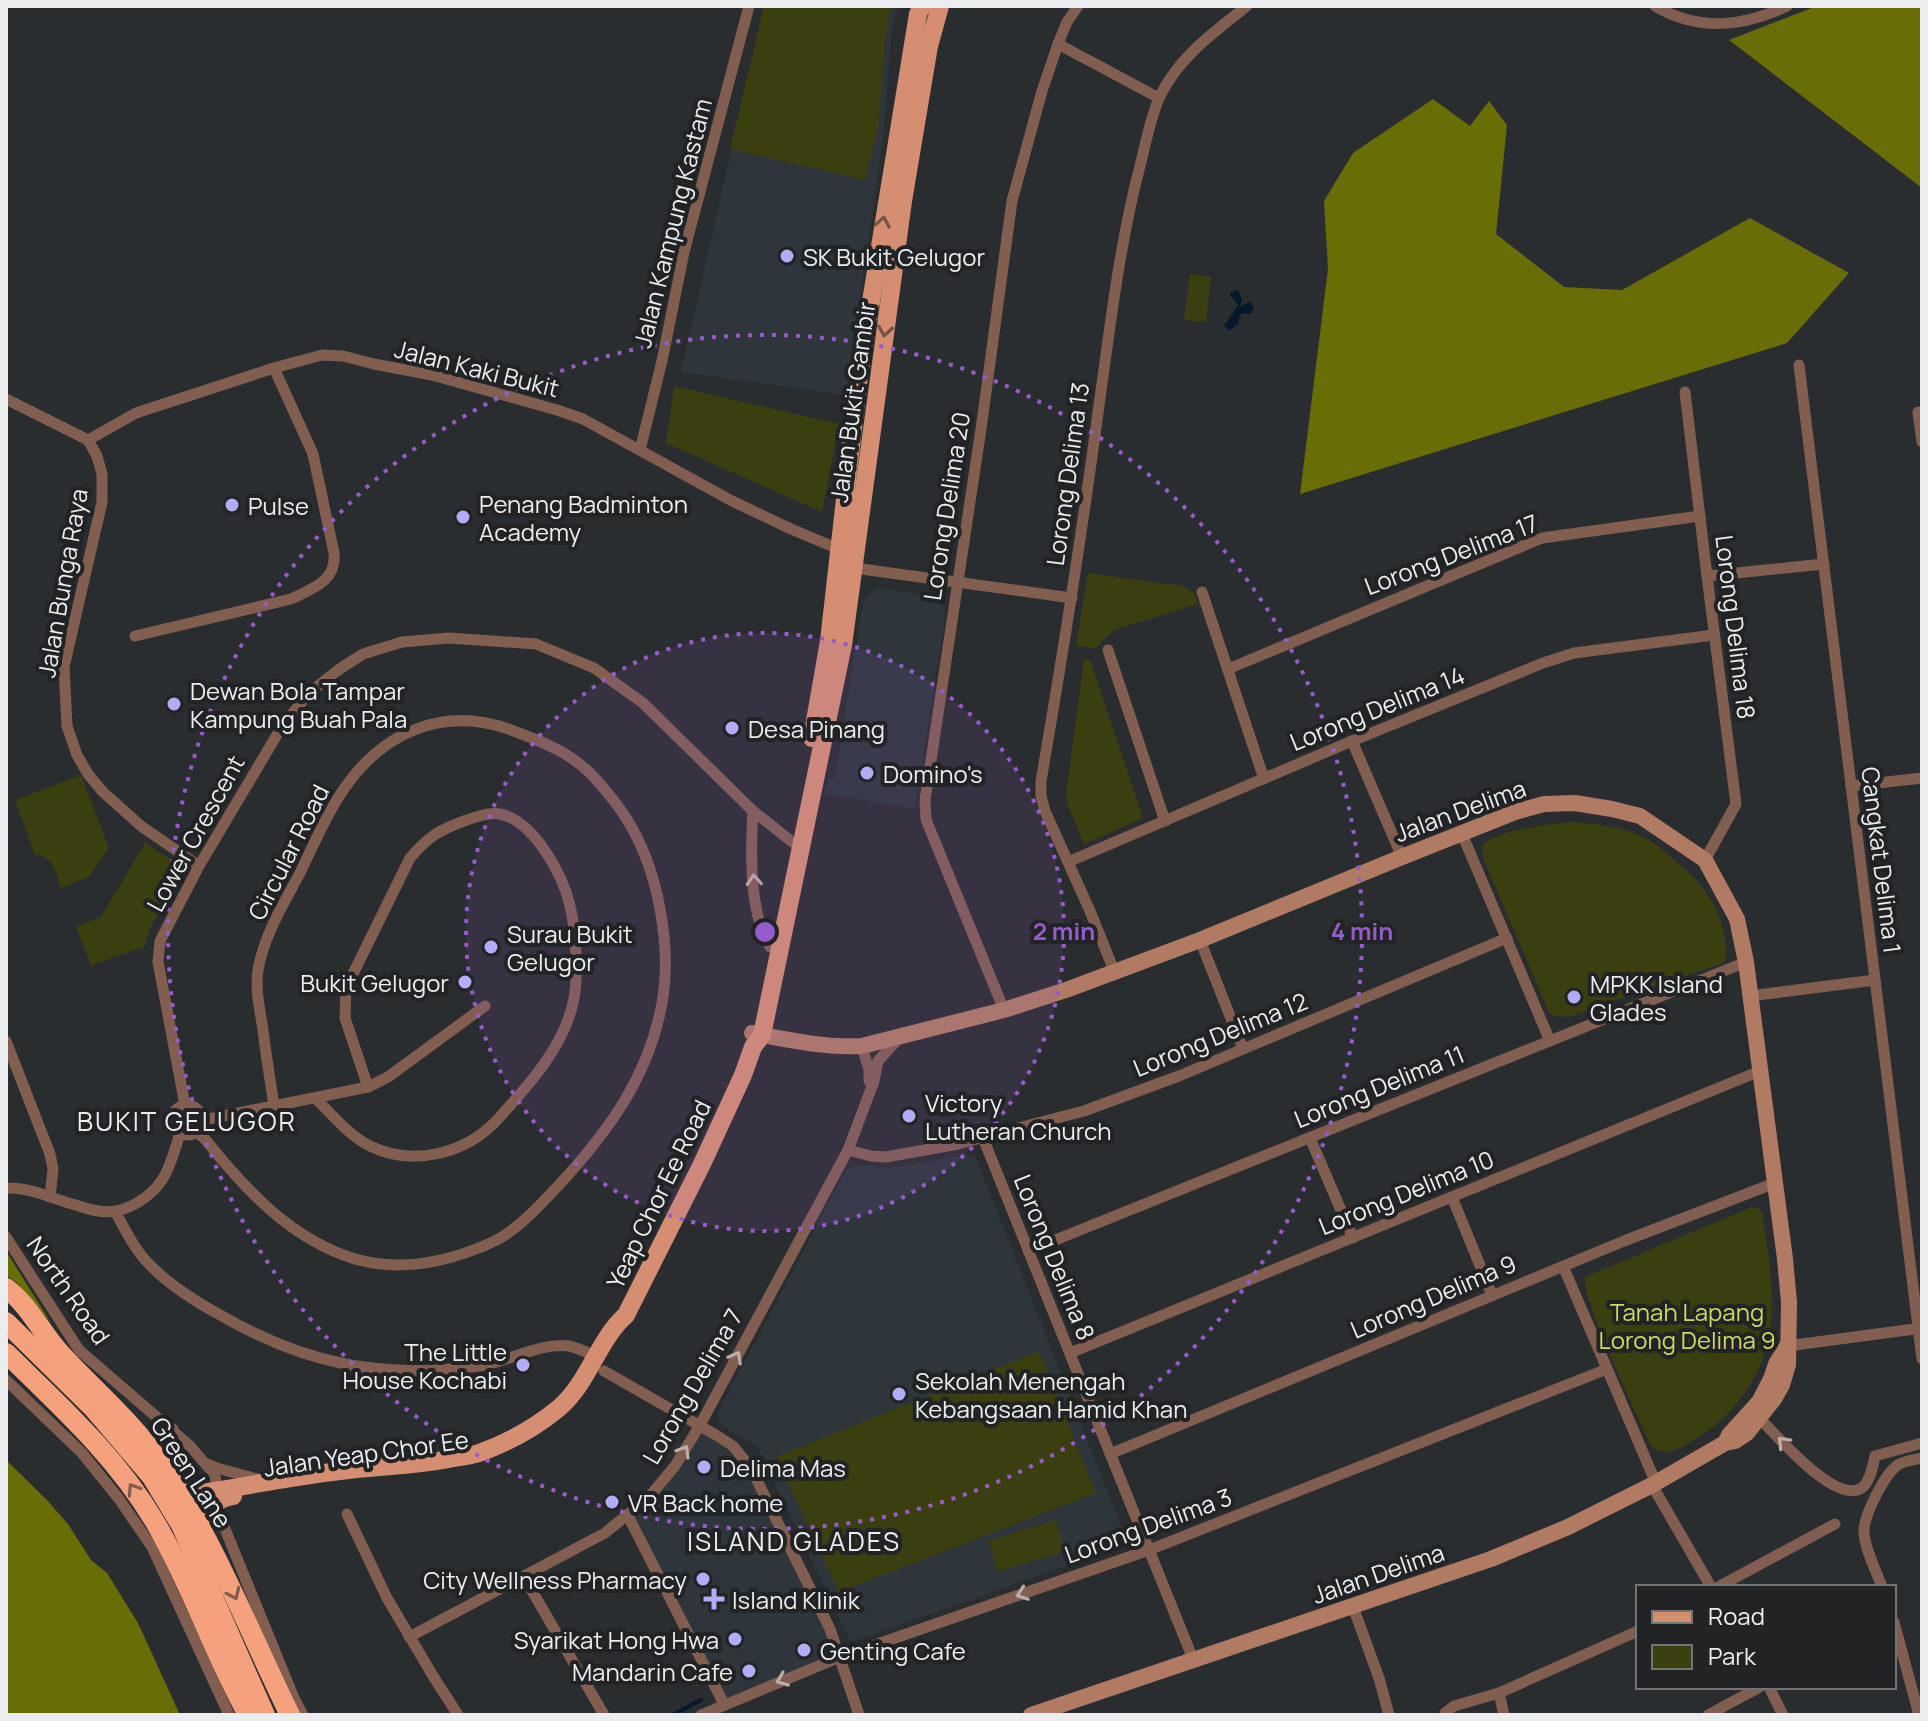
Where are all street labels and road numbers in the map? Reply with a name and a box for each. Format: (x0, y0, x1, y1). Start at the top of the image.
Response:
street label: Jalan Kampung Kastam (625, 95, 719, 351)
street label: Jalan Bukit Gambir (822, 299, 882, 505)
street label: Jalan Kaki Bukit (391, 332, 563, 404)
street label: Lorong Delima 13 (1038, 380, 1096, 568)
street label: Lorong Delima 20 (915, 409, 977, 603)
street label: Jalan Bunga Raya (29, 486, 95, 680)
street label: Lorong Delima 17 (1359, 506, 1543, 602)
street label: Lorong Delima 18 (1708, 533, 1764, 721)
street label: Lorong Delima 14 (1285, 658, 1469, 758)
street label: Lower Crescent (138, 749, 252, 917)
street label: Cangkat Delima 1 (1854, 765, 1910, 955)
street label: Jalan Delima (1390, 771, 1530, 849)
street label: Circular Road (240, 779, 336, 925)
street label: Lorong Delima 12 (1128, 984, 1312, 1084)
street label: Lorong Delima 11 (1289, 1037, 1469, 1135)
street label: Yeap Chor Ee Road (598, 1094, 718, 1294)
street label: Lorong Delima 10 (1314, 1142, 1498, 1242)
street label: Lorong Delima 8 (1007, 1169, 1103, 1345)
street label: North Road (20, 1229, 118, 1351)
street label: Lorong Delima 9 (1345, 1246, 1521, 1346)
street label: Lorong Delima 7 (634, 1302, 750, 1470)
street label: Green Lane (144, 1410, 240, 1534)
street label: Jalan Yeap Chor Ee (261, 1422, 471, 1484)
street label: Lorong Delima 3 (1060, 1479, 1236, 1571)
street label: Jalan Delima (1308, 1535, 1448, 1611)

